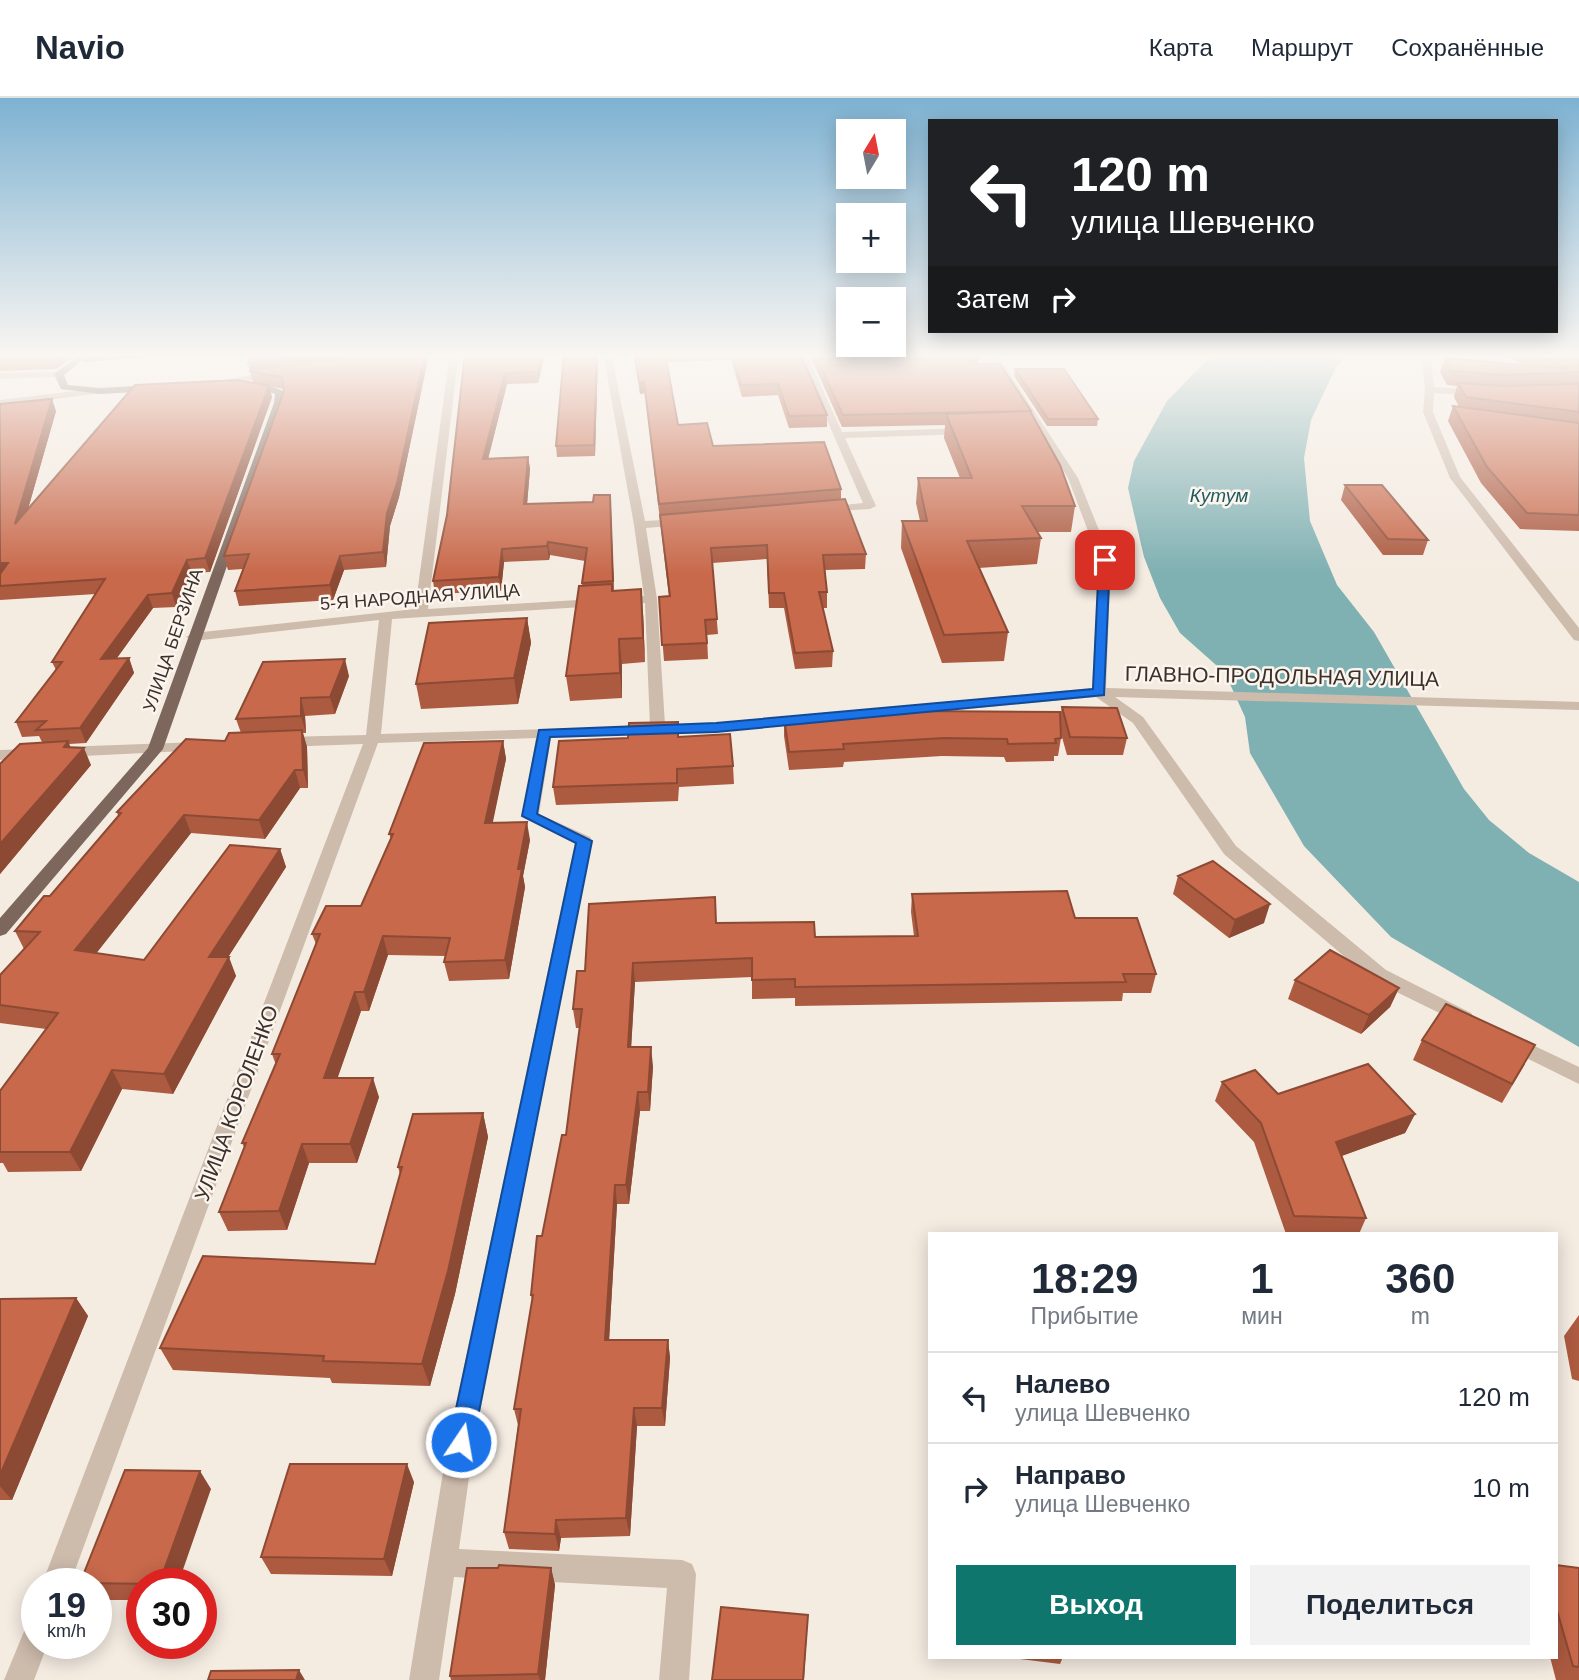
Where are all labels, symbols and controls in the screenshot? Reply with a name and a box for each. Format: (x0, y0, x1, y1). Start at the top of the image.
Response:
text: Navio (35, 29, 125, 66)
text: Карта (1149, 34, 1213, 61)
text: Маршрут (1251, 34, 1353, 61)
text: Сохранённые (1391, 34, 1544, 61)
north arrow (836, 119, 906, 189)
map controls (836, 119, 906, 357)
icon: left (956, 147, 1047, 238)
text: 120 m (1071, 147, 1210, 201)
button: + (836, 203, 906, 273)
text: улица Шевченко (1071, 204, 1315, 240)
icon: right (1044, 280, 1082, 318)
text: Затем (956, 284, 1030, 314)
button: − (836, 287, 906, 357)
water label: Кутум (1190, 485, 1248, 506)
pin (1075, 530, 1135, 590)
icon: arrive (1086, 541, 1124, 579)
street label: УЛИЦА БЕРЗИНА (139, 566, 207, 714)
street label: 5-Я НАРОДНАЯ УЛИЦА (319, 580, 521, 614)
street label: ГЛАВНО-ПРОДОЛЬНАЯ УЛИЦА (1125, 662, 1439, 690)
street label: УЛИЦА КОРОЛЕНКО (190, 1002, 282, 1204)
text: 18:29 (1031, 1255, 1138, 1302)
text: 1 (1250, 1255, 1274, 1302)
text: 360 (1385, 1255, 1455, 1302)
text: Прибытие (1031, 1303, 1139, 1329)
text: мин (1241, 1303, 1283, 1329)
text: m (1411, 1303, 1430, 1329)
text: Налево (1015, 1369, 1110, 1399)
icon: left (956, 1379, 994, 1417)
text: 120 m (1458, 1382, 1530, 1412)
text: улица Шевченко (1015, 1400, 1190, 1426)
position arrow (424, 1405, 498, 1479)
text: Направо (1015, 1460, 1126, 1490)
icon: right (956, 1470, 994, 1508)
text: 10 m (1472, 1473, 1530, 1503)
text: улица Шевченко (1015, 1491, 1190, 1517)
button: Выход (956, 1565, 1236, 1645)
button: Поделиться (1250, 1565, 1530, 1645)
speed limit sign: 30 (126, 1568, 217, 1659)
text: 19 (47, 1585, 86, 1624)
text: km/h (47, 1621, 86, 1641)

